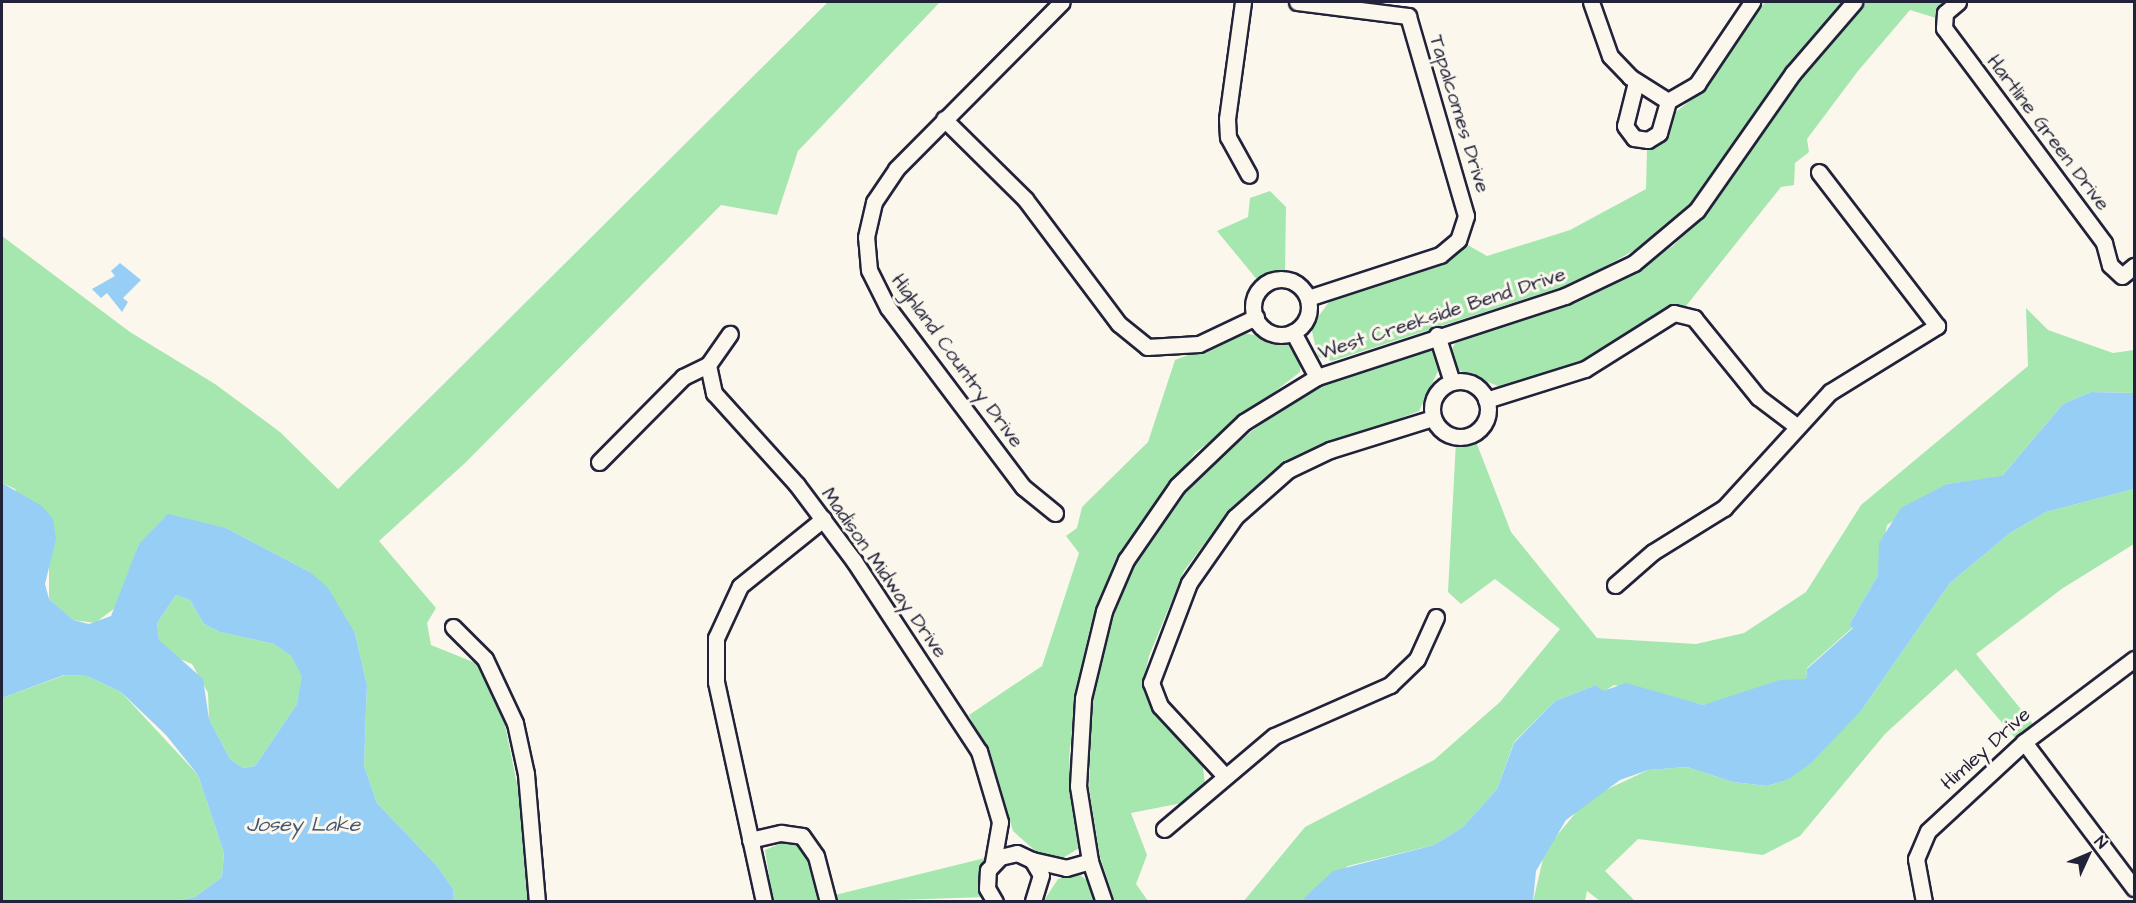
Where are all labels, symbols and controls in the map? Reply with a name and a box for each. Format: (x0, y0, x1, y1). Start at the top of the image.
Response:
street label: Tapalcomes Drive (1424, 32, 1494, 196)
street label: Hartline Green Drive (1981, 50, 2115, 216)
street label: West Creekside Bend Drive (1315, 263, 1569, 365)
street label: Highland Country Drive (886, 269, 1028, 453)
street label: Madison Midway Drive (816, 483, 952, 663)
street label: Himley Drive (1936, 703, 2036, 795)
water label: Josey Lake (246, 812, 360, 838)
north arrow (2058, 825, 2118, 885)
text: N (2090, 831, 2112, 854)

